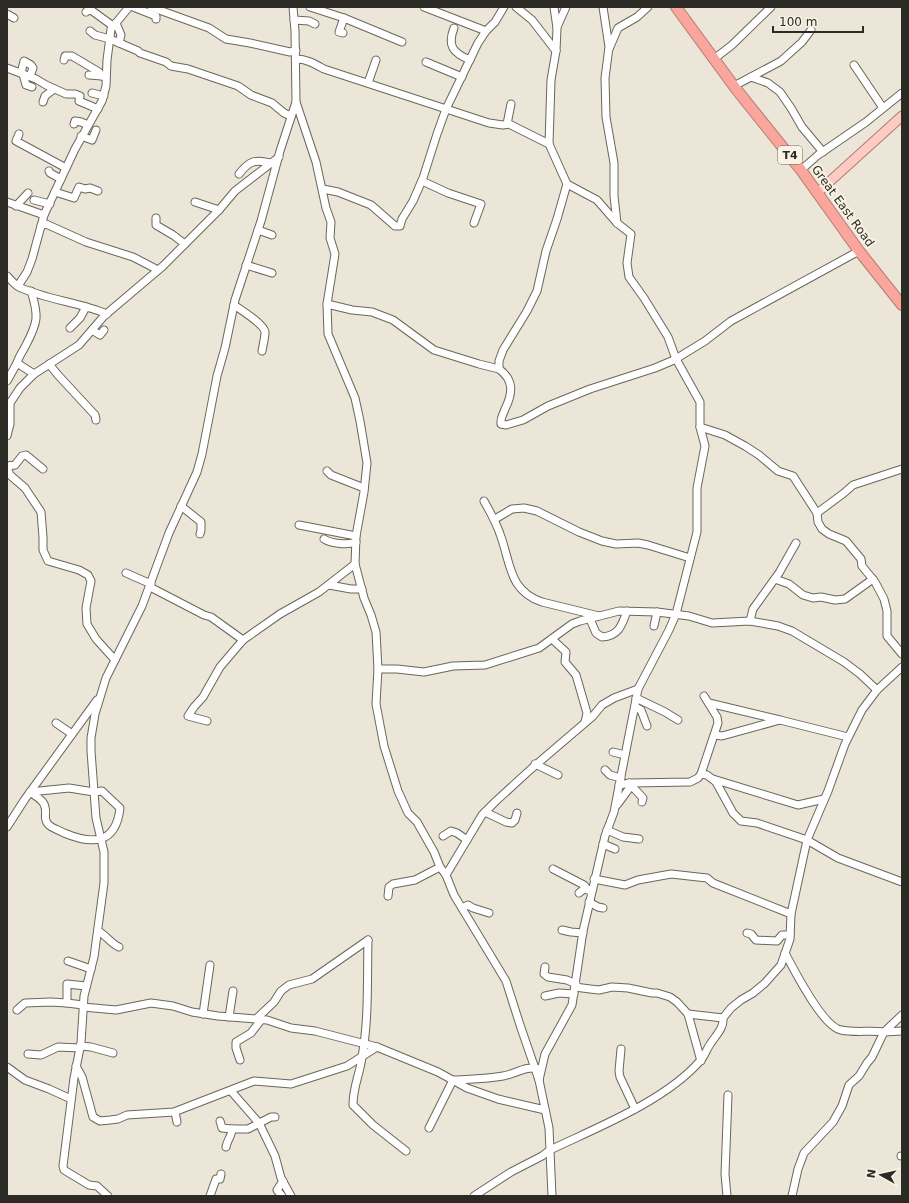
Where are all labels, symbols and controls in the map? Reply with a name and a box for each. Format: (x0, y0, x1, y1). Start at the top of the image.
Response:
scale bar (773, 8, 863, 34)
text: 100 m (779, 15, 817, 29)
road number: T4 (778, 146, 802, 164)
street label: Great East Road (809, 163, 877, 249)
north arrow (861, 1155, 901, 1195)
text: N (865, 1168, 879, 1179)

